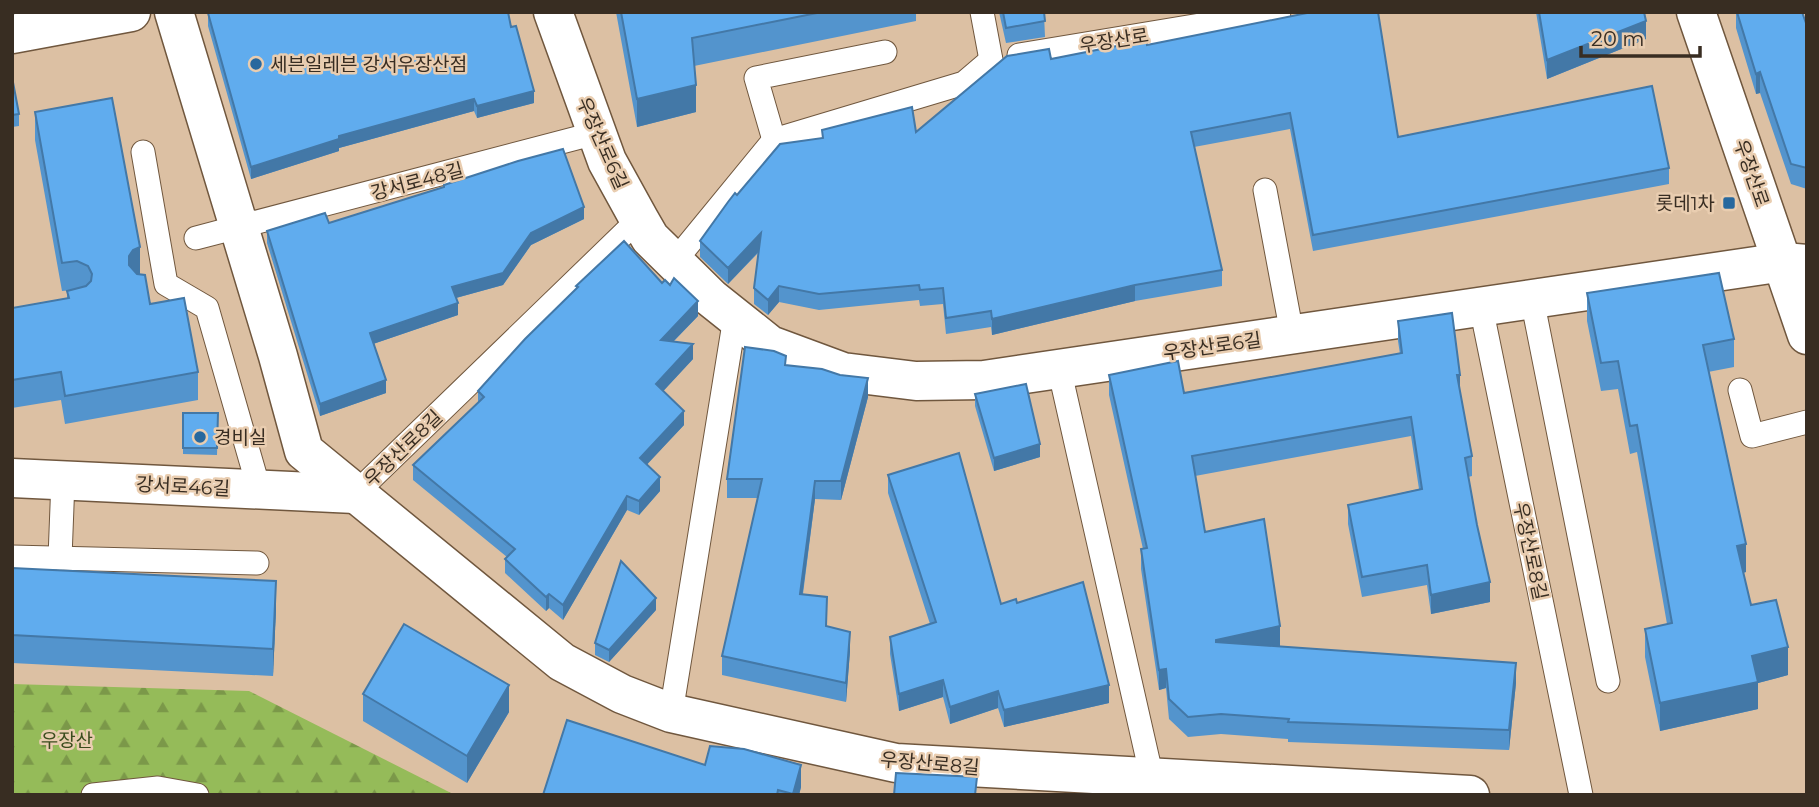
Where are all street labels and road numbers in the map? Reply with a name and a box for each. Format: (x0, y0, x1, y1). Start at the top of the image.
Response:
street label: 우장산로 (1078, 24, 1150, 57)
street label: 우장산로6길 (572, 93, 633, 193)
street label: 우장산로 (1729, 136, 1774, 210)
street label: 강서로48길 (368, 158, 466, 205)
street label: 우장산로6길 (1161, 328, 1263, 365)
street label: 우장산로8길 (360, 406, 447, 491)
street label: 강서로46길 (135, 473, 231, 500)
street label: 우장산로8길 (1509, 500, 1552, 602)
street label: 우장산로8길 (879, 748, 981, 779)

